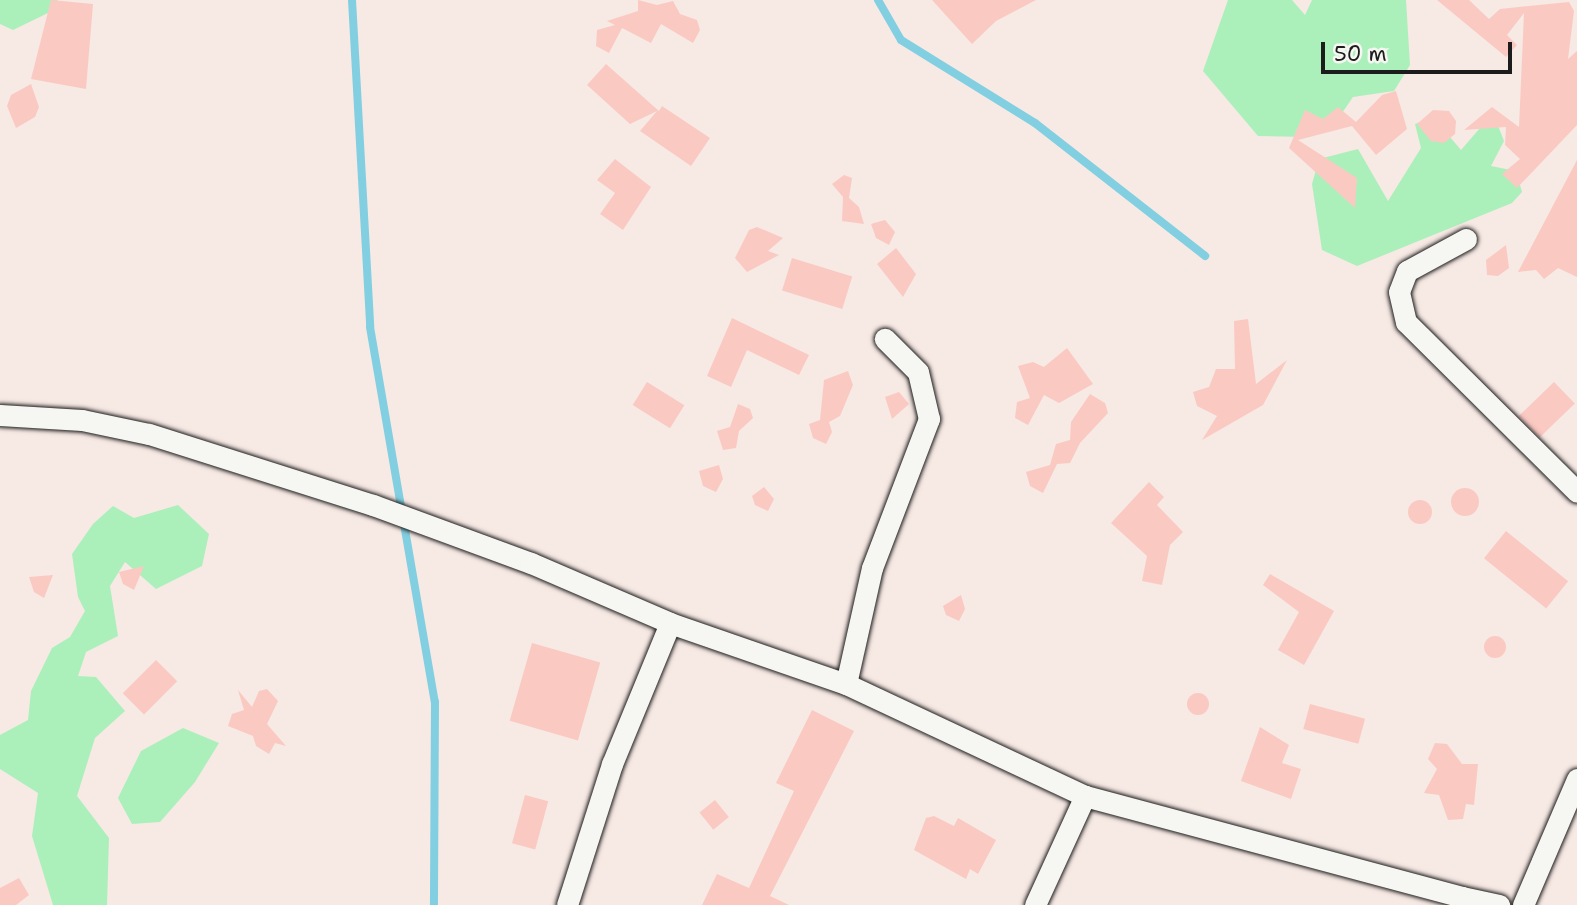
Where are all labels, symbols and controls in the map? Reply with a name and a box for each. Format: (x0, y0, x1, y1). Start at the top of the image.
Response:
scale bar (1325, 28, 1516, 72)
text: 50 m (1334, 40, 1387, 68)

